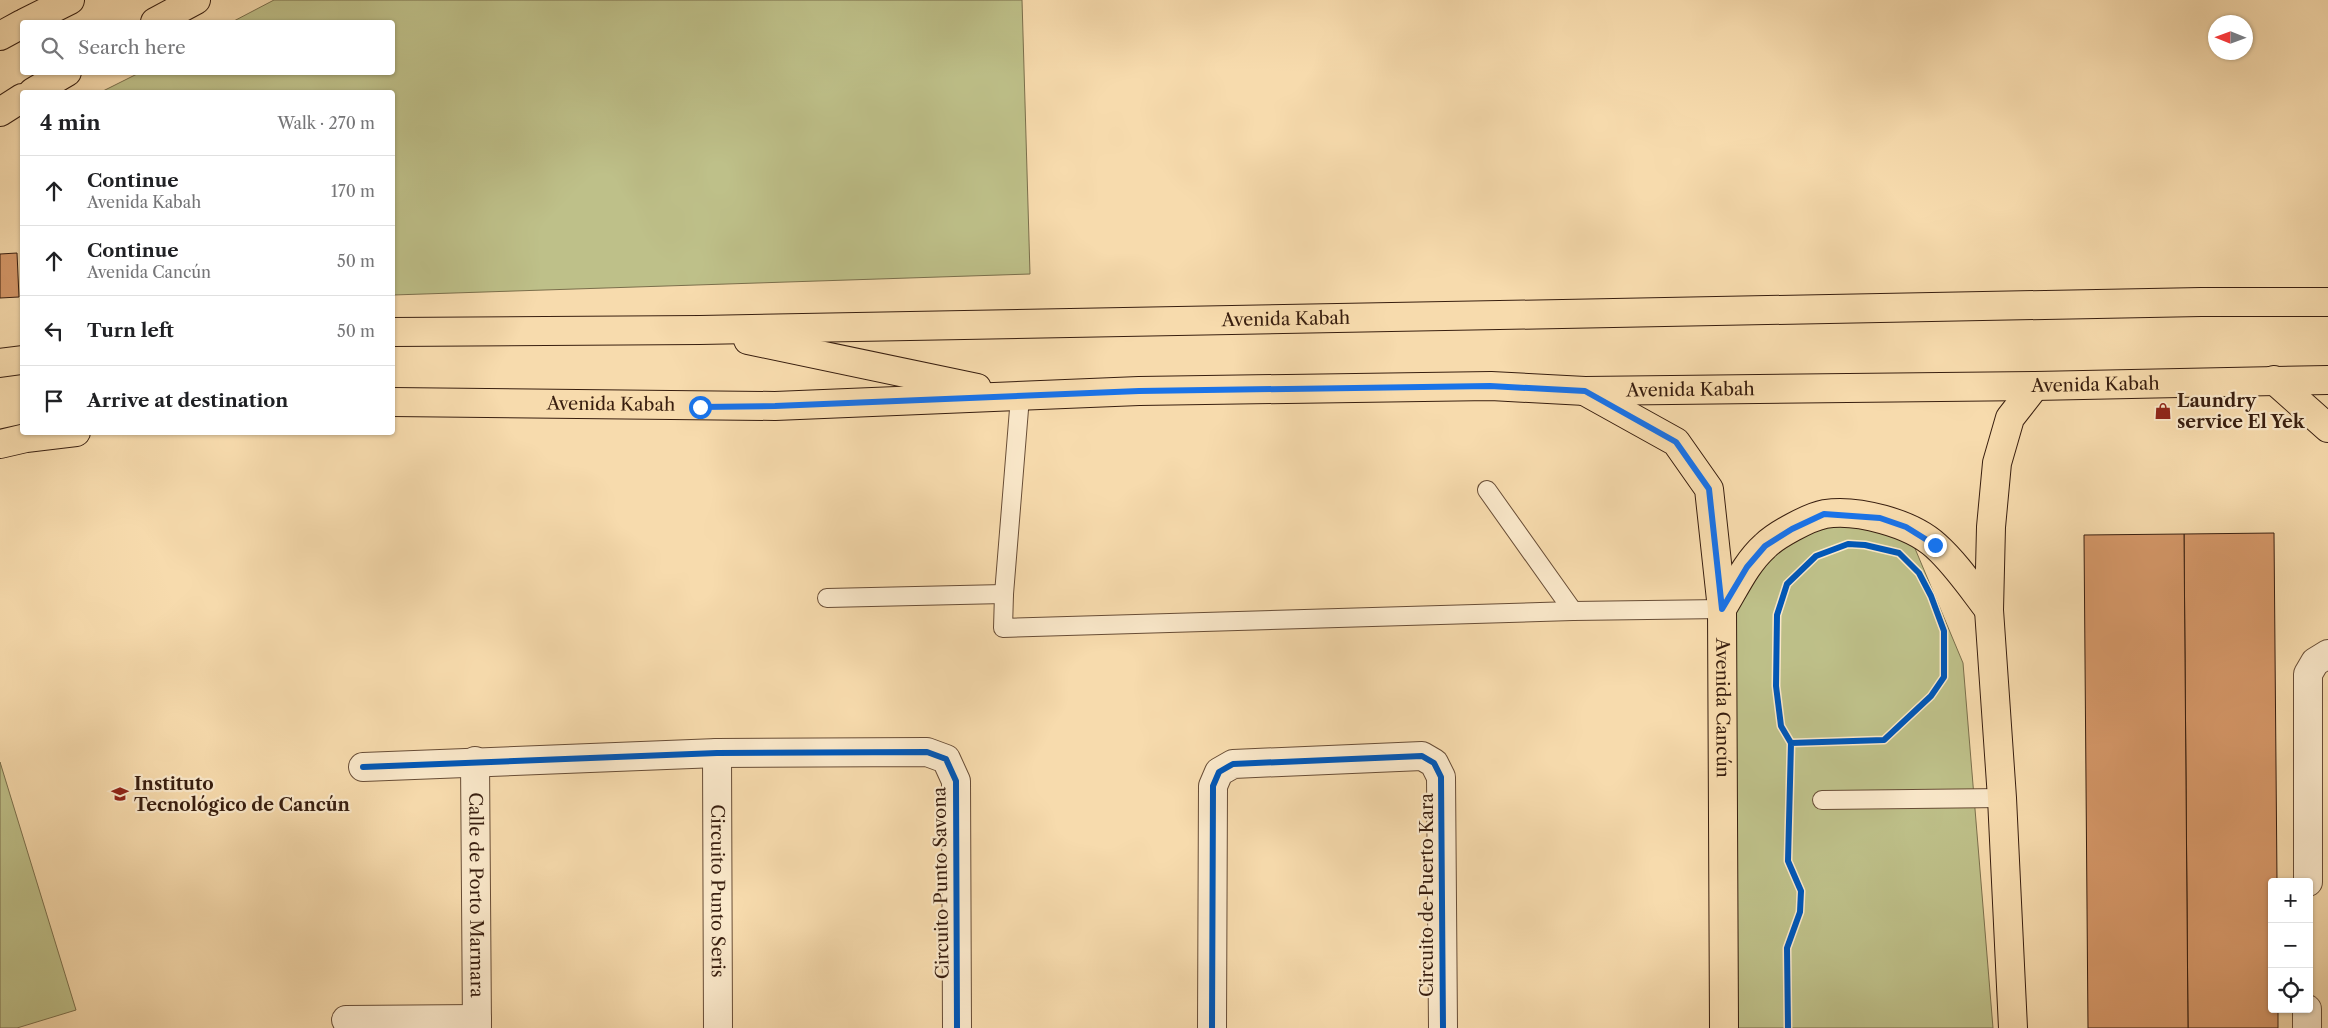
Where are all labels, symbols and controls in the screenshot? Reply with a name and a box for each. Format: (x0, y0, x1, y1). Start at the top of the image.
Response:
north arrow (2208, 15, 2253, 60)
search box (20, 20, 395, 75)
icon: search (38, 34, 66, 62)
text: Search here (78, 36, 186, 59)
text: 4 min (40, 110, 101, 135)
text: Walk · 270 m (277, 113, 375, 133)
text: Continue (87, 169, 179, 192)
icon: ahead (40, 177, 68, 205)
text: 170 m (331, 181, 375, 201)
text: Avenida Kabah (87, 192, 201, 212)
text: Continue (87, 239, 179, 262)
icon: ahead (40, 247, 68, 275)
text: 50 m (337, 251, 375, 271)
text: Avenida Cancún (87, 262, 211, 282)
street label: Avenida Kabah (1220, 307, 1350, 331)
icon: left (40, 317, 68, 345)
text: Turn left (87, 319, 174, 342)
text: 50 m (337, 321, 375, 341)
street label: Avenida Kabah (2030, 372, 2160, 397)
street label: Avenida Kabah (1625, 378, 1755, 402)
icon: arrive (40, 387, 68, 415)
text: Arrive at destination (87, 389, 288, 412)
place label: Laundry service El Yek (2177, 390, 2306, 433)
street label: Avenida Kabah (546, 393, 675, 416)
route start (689, 396, 712, 419)
shop icon: Laundry service El Yek (2153, 401, 2173, 421)
route end (1924, 534, 1947, 557)
street label: Avenida Cancún (1711, 637, 1734, 778)
place label: Instituto Tecnológico de Cancún (134, 773, 351, 816)
school or university icon: Instituto Tecnológico de Cancún (110, 784, 130, 804)
street label: Circuito Punto Savona (928, 786, 954, 979)
street label: Calle de Porto Marmara (464, 792, 488, 998)
street label: Circuito de Puerto Kara (1416, 792, 1438, 997)
street label: Circuito Punto Seris (706, 804, 729, 978)
map controls (2268, 878, 2313, 1013)
button: + (2268, 878, 2313, 923)
button: − (2268, 923, 2313, 968)
button: locate (2268, 968, 2313, 1013)

